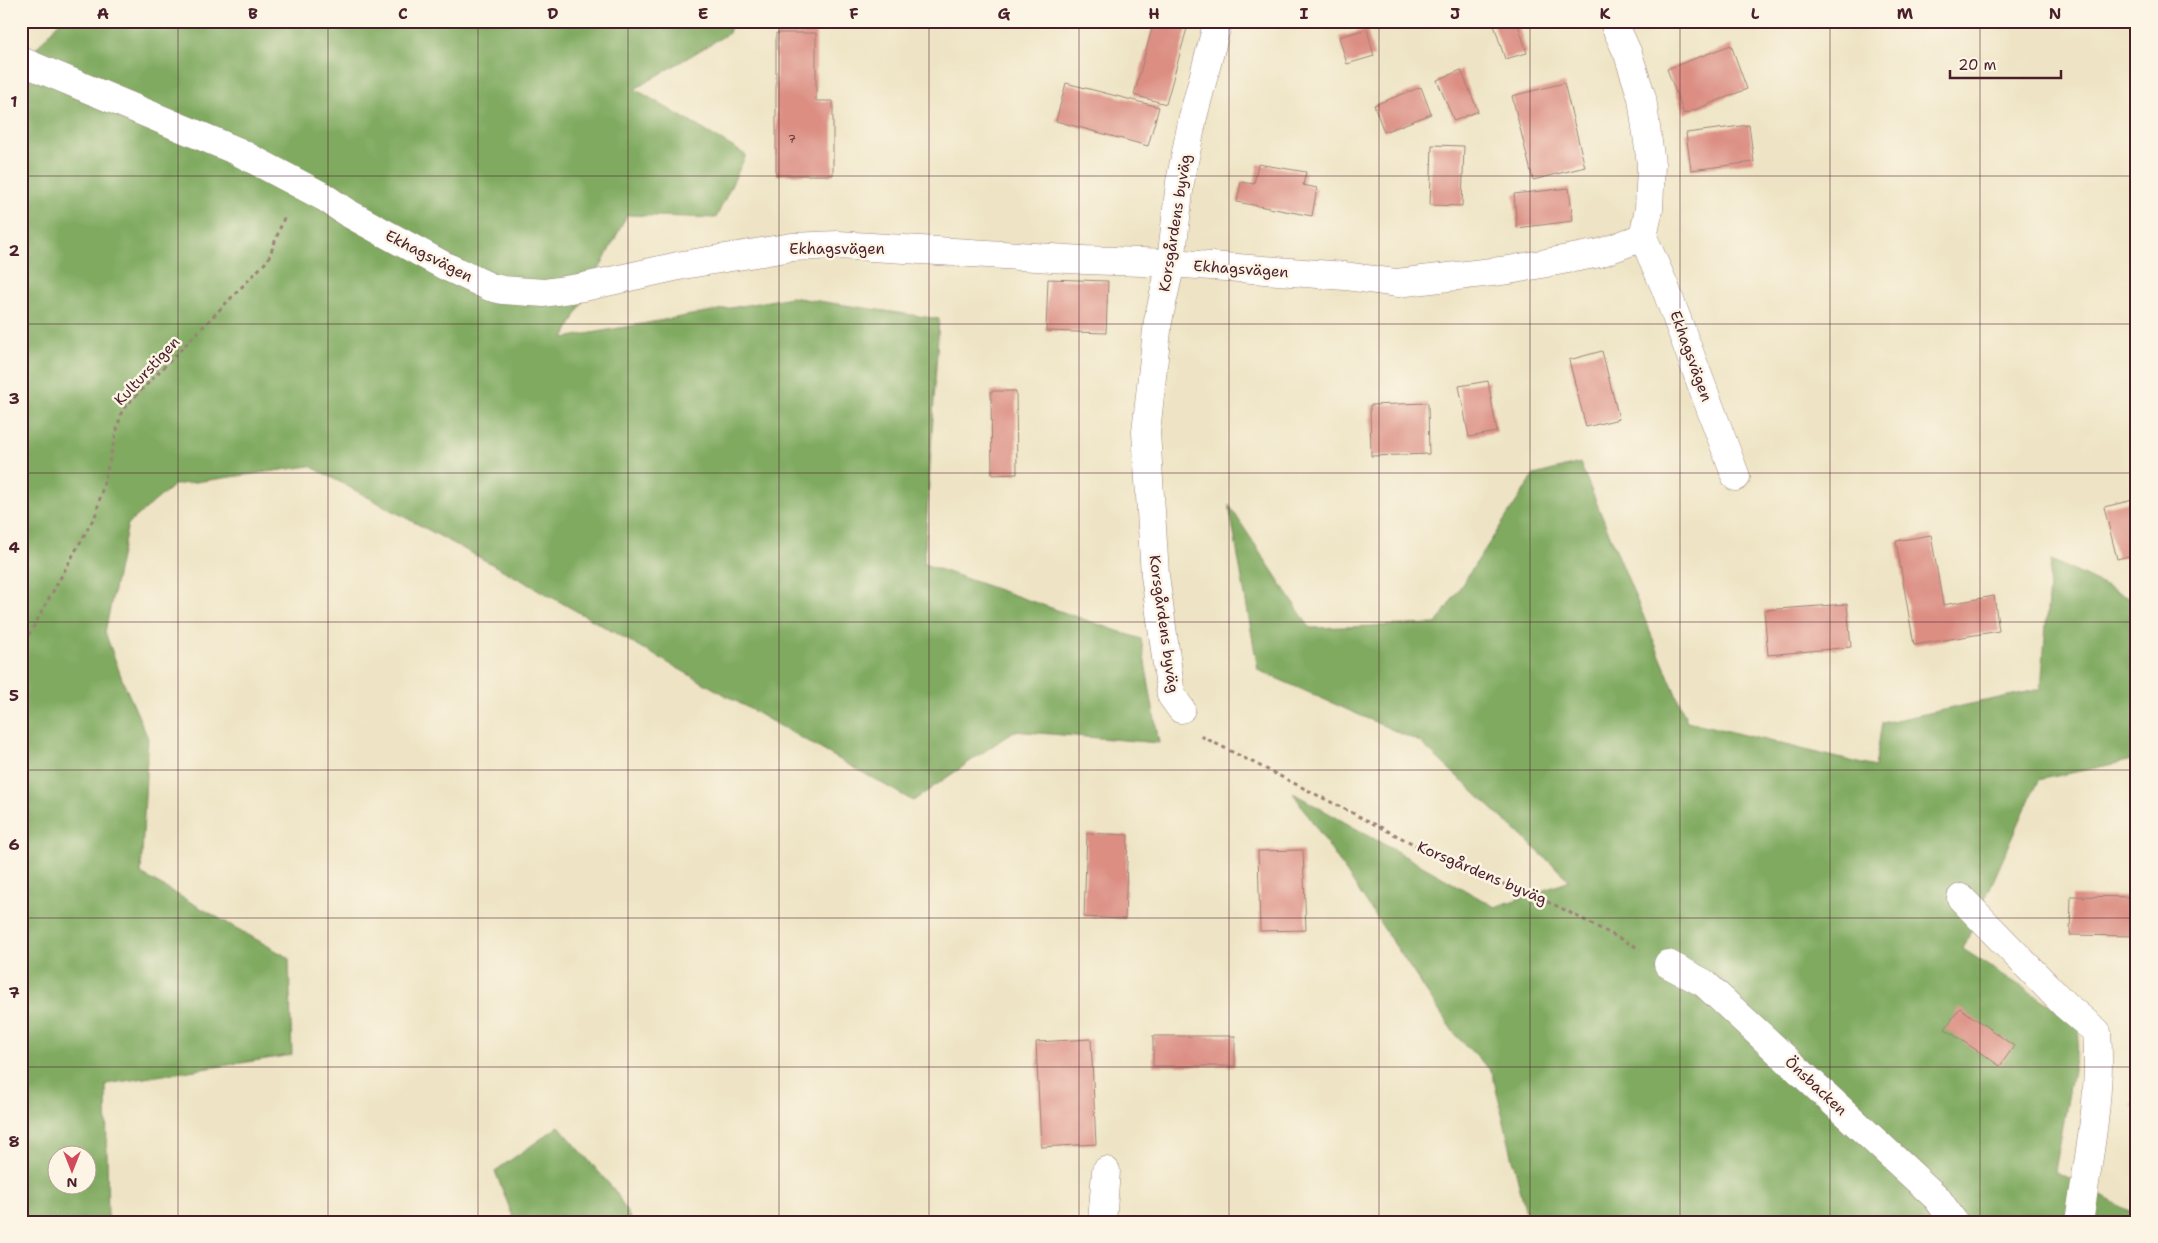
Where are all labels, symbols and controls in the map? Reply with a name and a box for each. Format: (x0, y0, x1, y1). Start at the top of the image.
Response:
text: A (97, 3, 109, 24)
text: B (248, 3, 258, 24)
text: C (398, 3, 408, 24)
text: D (547, 3, 559, 24)
text: E (698, 3, 708, 24)
text: F (849, 3, 859, 24)
text: G (998, 3, 1011, 24)
text: H (1148, 3, 1160, 24)
text: I (1300, 3, 1309, 24)
text: J (1450, 3, 1460, 24)
text: K (1600, 3, 1611, 24)
text: L (1751, 3, 1760, 24)
text: M (1897, 3, 1914, 24)
text: N (2049, 3, 2061, 24)
scale bar (1950, 48, 2062, 80)
text: 20 m (1958, 55, 1997, 75)
text: 1 (10, 91, 18, 112)
house number: 7 (788, 131, 796, 147)
street label: Korsgårdens byväg (1154, 153, 1196, 293)
street label: Ekhagsvägen (382, 225, 476, 287)
street label: Ekhagsvägen (789, 239, 885, 259)
text: 2 (8, 240, 20, 261)
street label: Ekhagsvägen (1193, 256, 1289, 282)
street label: Ekhagsvägen (1665, 308, 1717, 404)
street label: Kulturstigen (110, 332, 184, 410)
text: 3 (8, 388, 20, 409)
text: 4 (8, 537, 20, 558)
street label: Korsgårdens byväg (1144, 554, 1184, 694)
text: 5 (9, 685, 19, 706)
text: 6 (8, 834, 20, 855)
street label: Korsgårdens byväg (1414, 837, 1550, 909)
text: 7 (8, 982, 20, 1003)
street label: Önsbacken (1781, 1052, 1851, 1120)
text: 8 (8, 1131, 20, 1152)
north arrow (48, 1146, 98, 1196)
text: N (66, 1174, 78, 1192)

